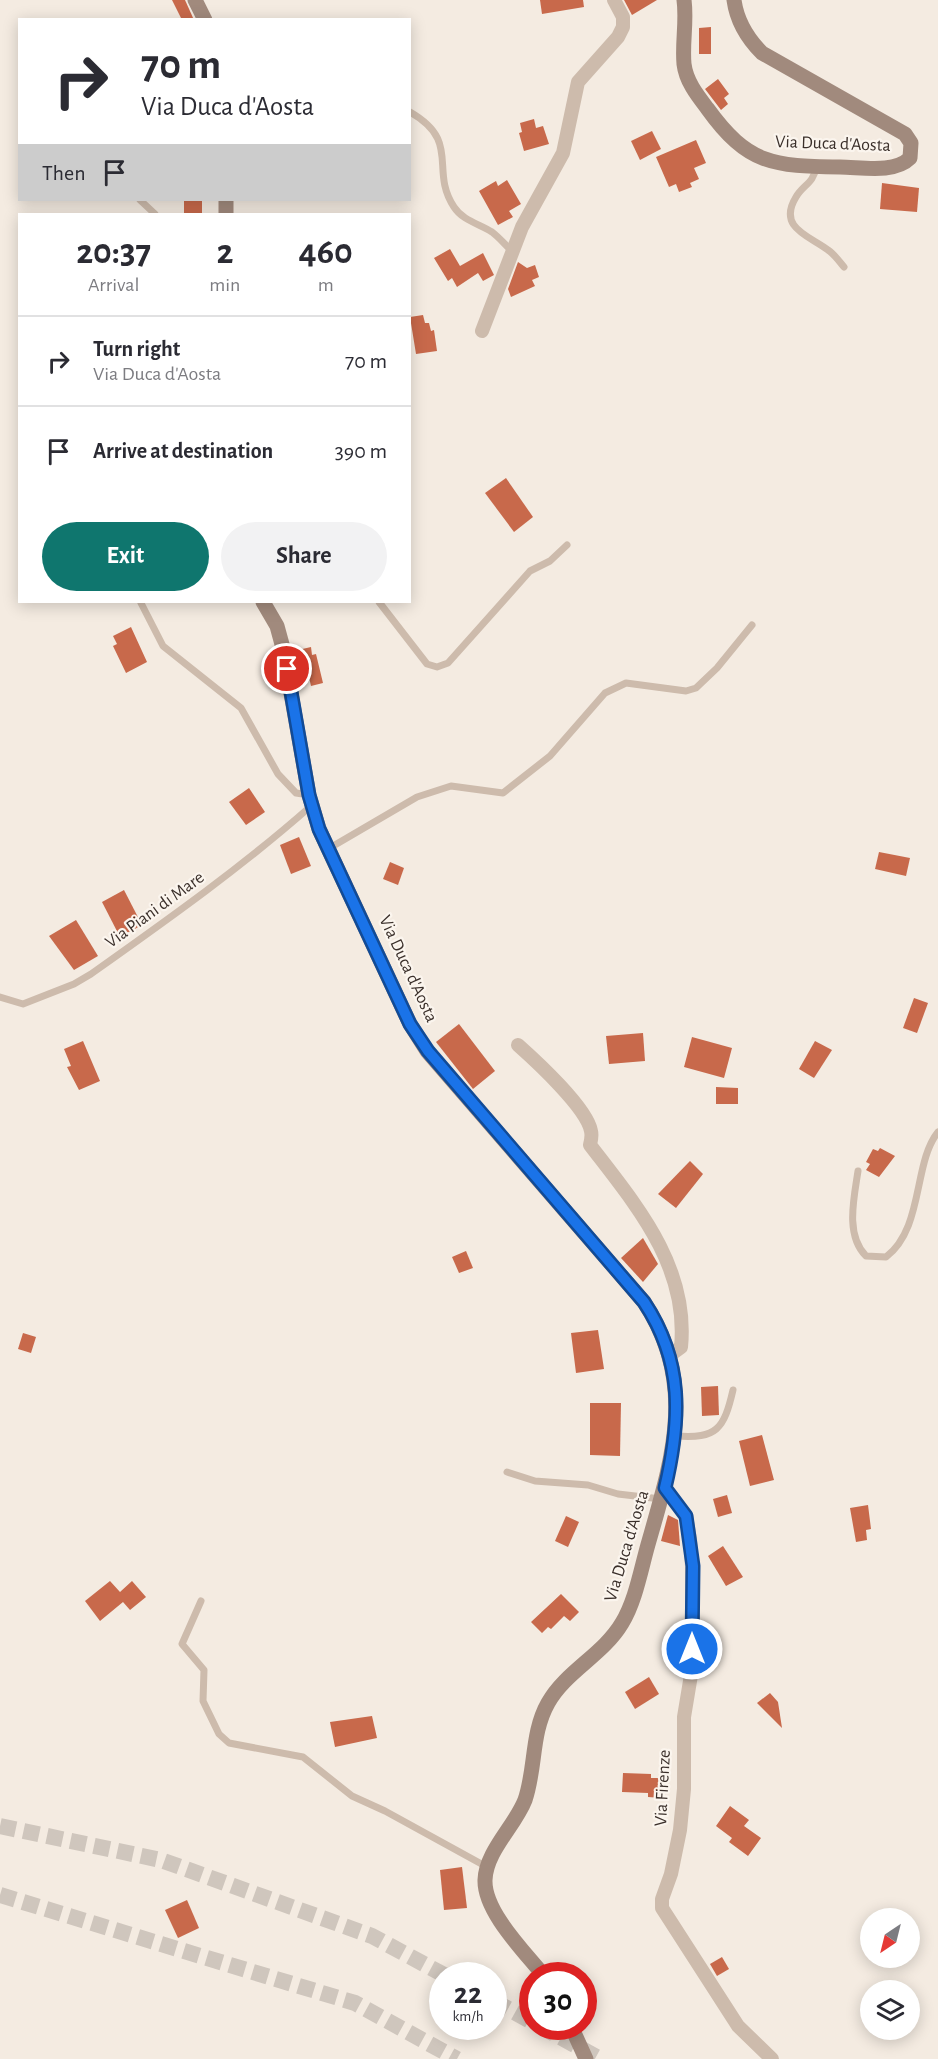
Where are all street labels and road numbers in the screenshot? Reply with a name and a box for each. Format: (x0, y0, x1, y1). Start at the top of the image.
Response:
street label: Via Duca d'Aosta (775, 133, 891, 155)
street label: Via Piani di Mare (102, 868, 208, 952)
street label: Via Duca d'Aosta (375, 913, 441, 1025)
street label: Via Duca d'Aosta (602, 1488, 652, 1604)
street label: Via Firenze (652, 1749, 674, 1827)

